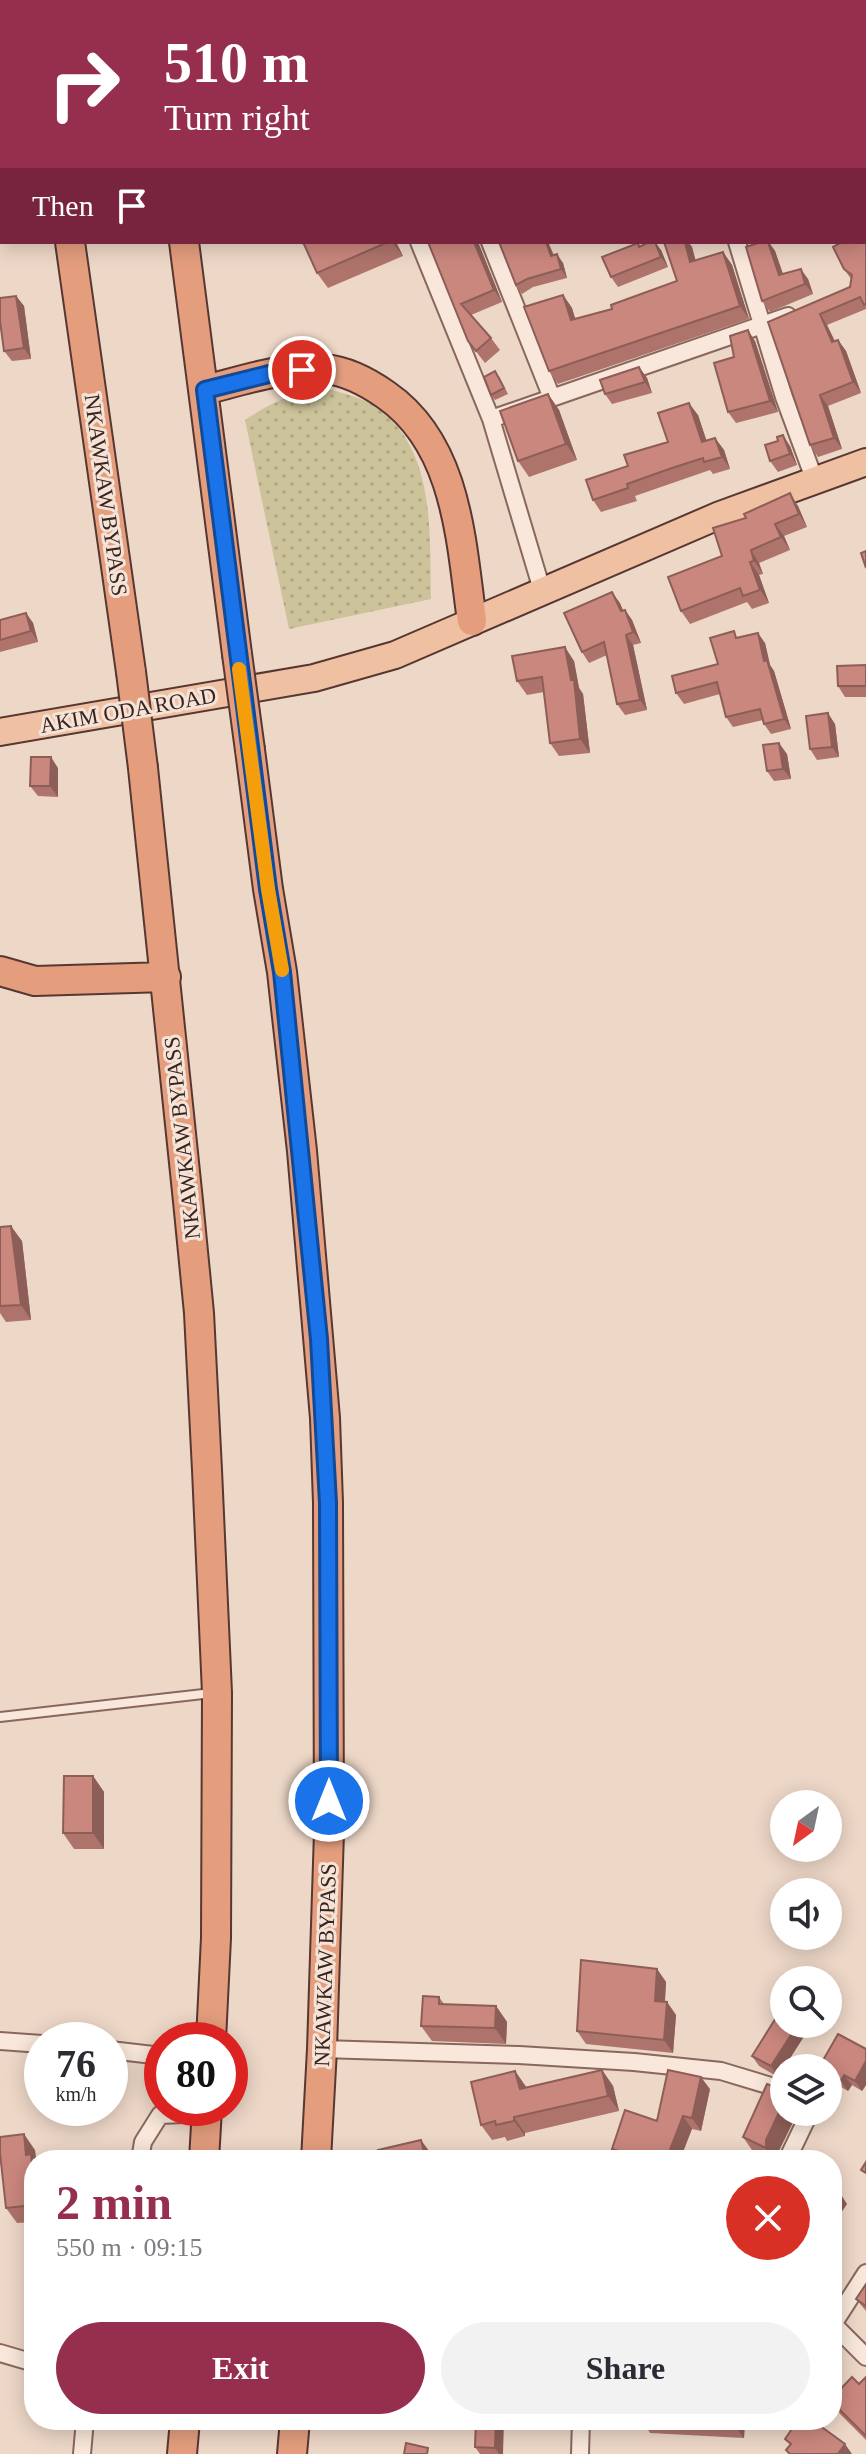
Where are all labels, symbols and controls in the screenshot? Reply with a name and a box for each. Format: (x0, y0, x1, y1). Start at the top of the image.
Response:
icon: right (32, 32, 136, 136)
text: 510 m (164, 32, 309, 94)
text: Turn right (164, 98, 310, 138)
icon: arrive (110, 184, 154, 228)
text: Then (32, 189, 94, 222)
pin (268, 336, 336, 404)
icon: arrive (280, 348, 324, 392)
street label: NKAWKAW BYPASS (79, 392, 133, 598)
street label: AKIM ODA ROAD (38, 682, 218, 738)
street label: NKAWKAW BYPASS (159, 1035, 205, 1241)
position arrow (287, 1759, 371, 1843)
north arrow (770, 1790, 842, 1862)
map controls (770, 1790, 842, 2126)
street label: NKAWKAW BYPASS (309, 1863, 341, 2067)
button: sound (770, 1878, 842, 1950)
button: search (770, 1966, 842, 2038)
speed limit sign: 80 (144, 2022, 248, 2126)
text: 76 (56, 2041, 96, 2086)
button: layers (770, 2054, 842, 2126)
text: km/h (55, 2083, 97, 2105)
text: 2 min (56, 2176, 172, 2229)
button: close (726, 2176, 810, 2260)
text: 550 m · 09:15 (56, 2233, 203, 2262)
button: Exit (56, 2322, 425, 2414)
button: Share (441, 2322, 810, 2414)

